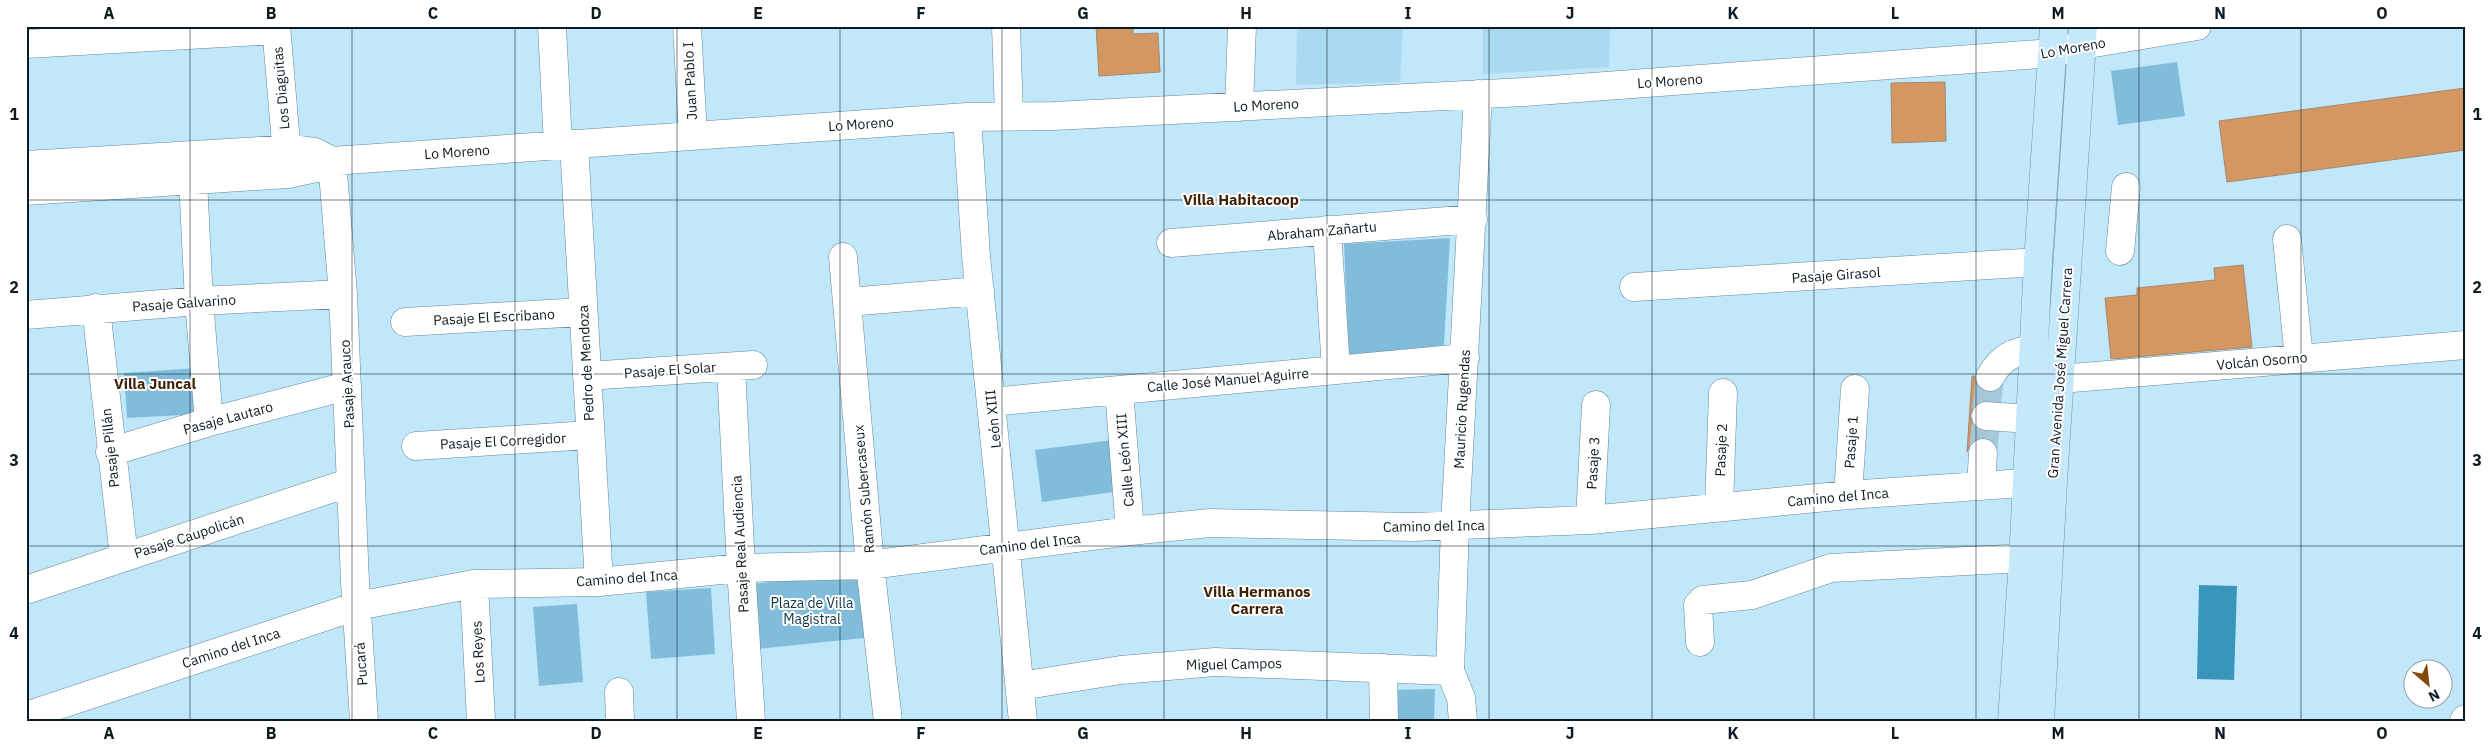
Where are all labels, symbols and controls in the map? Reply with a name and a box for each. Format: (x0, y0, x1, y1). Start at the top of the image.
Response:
text: A (104, 3, 115, 23)
text: B (266, 3, 277, 23)
text: C (428, 3, 438, 23)
text: D (590, 3, 602, 23)
text: E (753, 3, 763, 23)
text: F (916, 3, 926, 23)
text: G (1077, 3, 1089, 23)
text: H (1240, 3, 1252, 23)
text: I (1405, 3, 1412, 23)
text: J (1566, 3, 1574, 23)
text: K (1727, 3, 1739, 23)
text: L (1891, 3, 1899, 23)
text: M (2051, 3, 2065, 23)
text: N (2214, 3, 2226, 23)
text: O (2376, 3, 2388, 23)
street label: Lo Moreno (2039, 33, 2107, 63)
street label: Juan Pablo I (679, 41, 701, 121)
street label: Los Diaguitas (268, 46, 294, 130)
street label: Lo Moreno (1637, 70, 1704, 92)
street label: Lo Moreno (1233, 94, 1299, 116)
text: 1 (9, 104, 19, 124)
text: 1 (2472, 104, 2482, 124)
street label: Lo Moreno (828, 113, 895, 135)
street label: Lo Moreno (424, 141, 491, 163)
district label: Villa Habitacoop (1183, 190, 1299, 209)
street label: Abraham Zañartu (1267, 217, 1377, 245)
street label: Pasaje Girasol (1791, 263, 1881, 287)
street label: Gran Avenida José Miguel Carrera (2044, 266, 2076, 479)
text: 2 (9, 277, 19, 297)
text: 2 (2472, 277, 2482, 297)
street label: Pasaje Galvarino (131, 290, 237, 316)
street label: Pedro de Mendoza (574, 304, 598, 421)
street label: Pasaje El Escribano (433, 305, 556, 329)
street label: Pasaje Arauco (336, 339, 358, 429)
street label: Volcán Osorno (2216, 348, 2308, 374)
street label: Mauricio Rugendas (1450, 349, 1474, 469)
street label: Pasaje El Solar (623, 358, 717, 382)
street label: Calle José Manuel Aguirre (1146, 364, 1310, 396)
district label: Villa Juncal (114, 374, 197, 393)
street label: León XIII (981, 389, 1005, 449)
street label: Pasaje Lautaro (181, 397, 275, 439)
street label: Pasaje Pillán (97, 407, 123, 489)
street label: Calle León XIII (1112, 413, 1138, 507)
street label: Pasaje 1 (1840, 415, 1862, 469)
street label: Pasaje 2 (1711, 423, 1731, 477)
street label: Ramón Subercaseux (849, 424, 879, 554)
street label: Pasaje El Corregidor (439, 429, 567, 453)
street label: Pasaje 3 (1583, 436, 1603, 490)
text: 3 (9, 450, 19, 470)
text: 3 (2472, 450, 2482, 470)
street label: Pasaje Real Audiencia (727, 474, 753, 613)
street label: Camino del Inca (1786, 484, 1890, 510)
street label: Pasaje Caupolicán (132, 510, 246, 562)
street label: Camino del Inca (1383, 516, 1486, 536)
street label: Camino del Inca (978, 529, 1082, 559)
street label: Camino del Inca (576, 565, 679, 591)
district label: Villa Hermanos Carrera (1203, 582, 1311, 618)
park label: Plaza de Villa Magistral (770, 594, 854, 628)
street label: Los Reyes (467, 620, 489, 684)
text: 4 (9, 623, 19, 643)
text: 4 (2472, 623, 2482, 643)
street label: Camino del Inca (180, 624, 283, 672)
street label: Pucará (350, 641, 371, 686)
street label: Miguel Campos (1186, 654, 1282, 674)
north arrow (2404, 660, 2454, 710)
text: N (2425, 685, 2443, 706)
text: A (104, 723, 115, 743)
text: B (266, 723, 277, 743)
text: C (428, 723, 438, 743)
text: D (590, 723, 602, 743)
text: E (753, 723, 763, 743)
text: F (916, 723, 926, 743)
text: G (1077, 723, 1089, 743)
text: H (1240, 723, 1252, 743)
text: I (1405, 723, 1412, 743)
text: J (1566, 723, 1574, 743)
text: K (1727, 723, 1739, 743)
text: L (1891, 723, 1899, 743)
text: M (2051, 723, 2065, 743)
text: N (2214, 723, 2226, 743)
text: O (2376, 723, 2388, 743)

